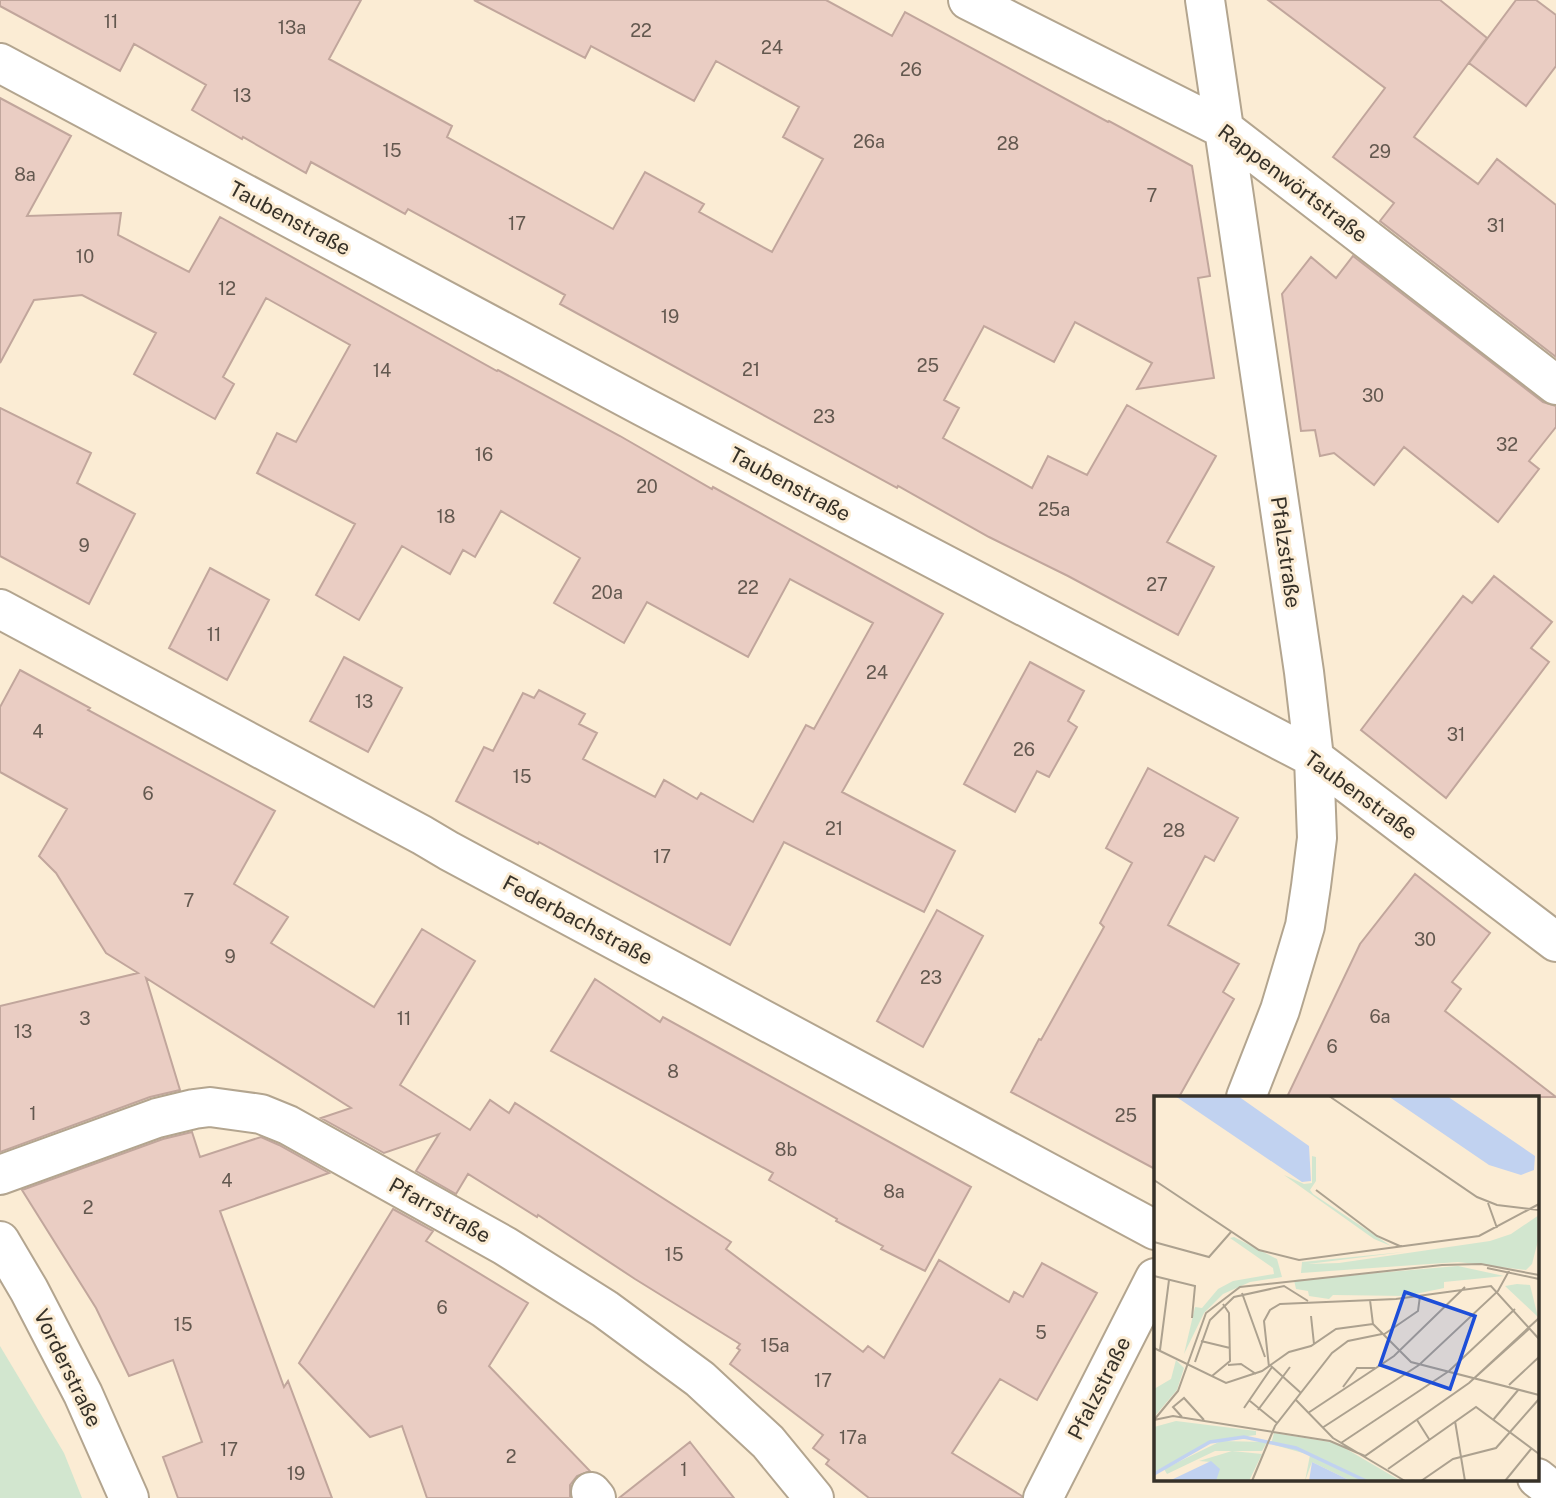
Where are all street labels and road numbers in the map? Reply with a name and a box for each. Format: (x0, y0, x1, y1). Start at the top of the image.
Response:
street label: Rappenwörtstraße (1213, 119, 1373, 247)
street label: Taubenstraße (225, 176, 355, 260)
street label: Taubenstraße (725, 442, 855, 526)
street label: Pfalzstraße (1266, 495, 1306, 609)
street label: Taubenstraße (1299, 746, 1423, 844)
street label: Federbachstraße (499, 870, 657, 970)
street label: Pfarrstraße (385, 1172, 495, 1248)
street label: Vorderstraße (29, 1305, 107, 1431)
street label: Pfalzstraße (1062, 1332, 1136, 1444)

